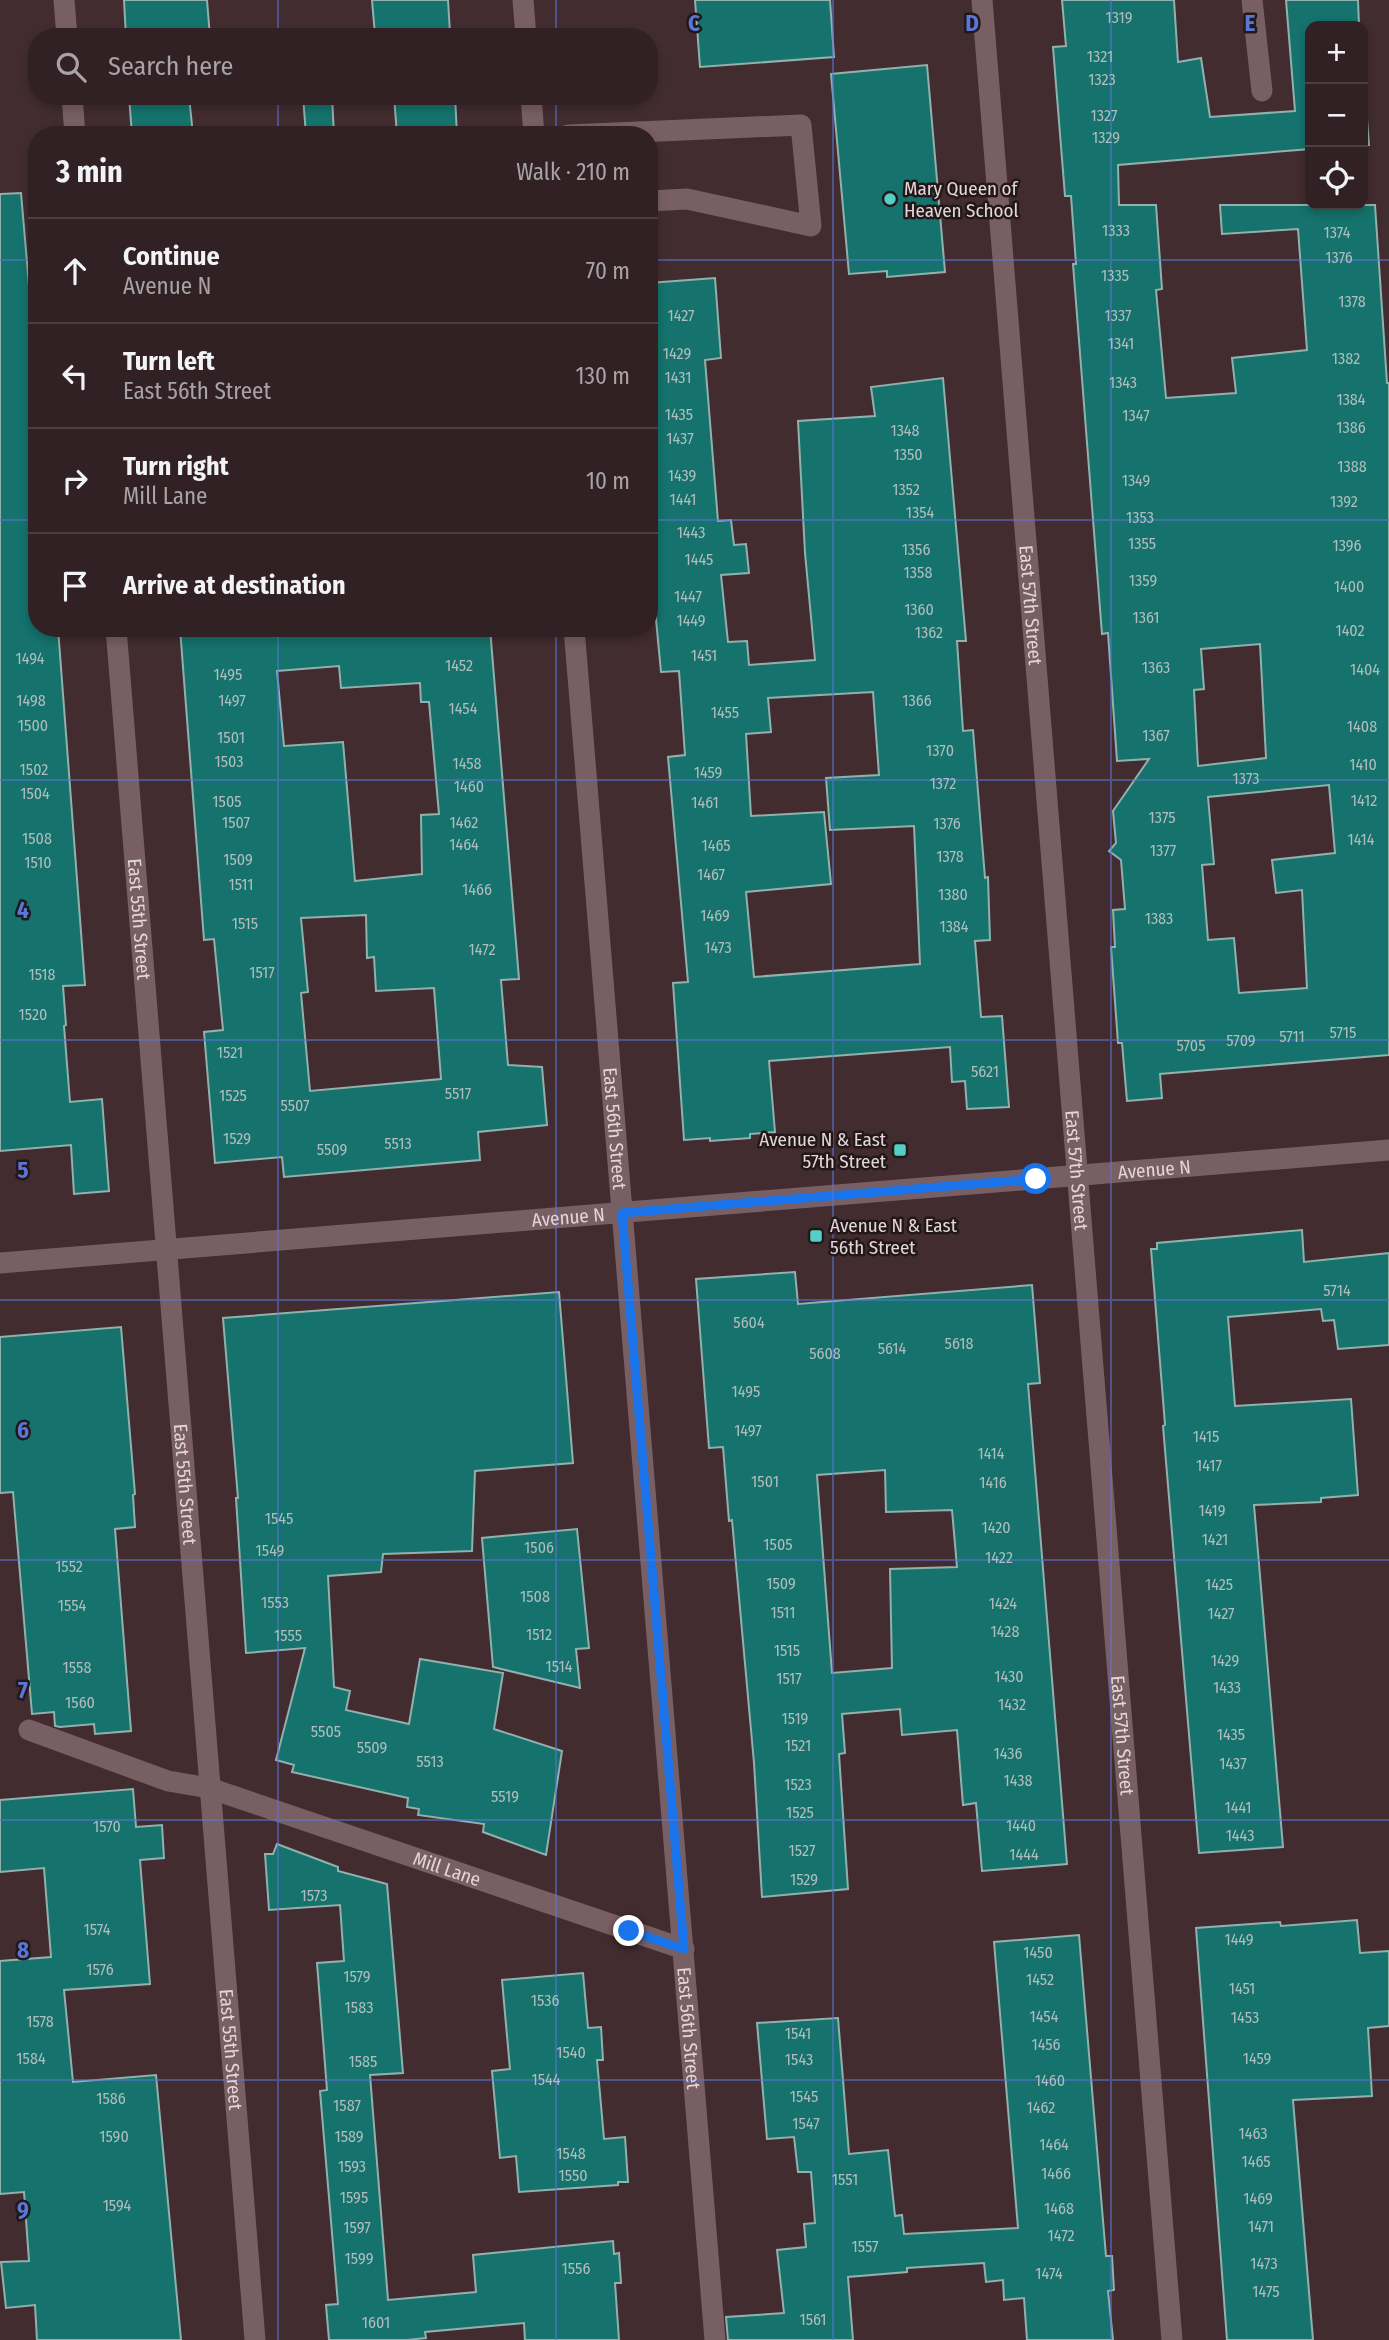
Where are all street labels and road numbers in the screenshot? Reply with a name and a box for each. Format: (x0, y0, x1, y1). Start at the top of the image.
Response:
street label: East 57th Street (1014, 544, 1047, 667)
street label: East 55th Street (123, 858, 156, 981)
street label: East 56th Street (598, 1066, 631, 1191)
street label: East 57th Street (1060, 1109, 1093, 1232)
street label: Avenue N (1117, 1155, 1192, 1184)
street label: Avenue N (531, 1203, 606, 1232)
street label: East 55th Street (169, 1423, 201, 1546)
street label: East 57th Street (1106, 1675, 1139, 1797)
street label: Mill Lane (410, 1847, 484, 1891)
street label: East 56th Street (672, 1966, 705, 2091)
street label: East 55th Street (215, 1988, 247, 2112)

